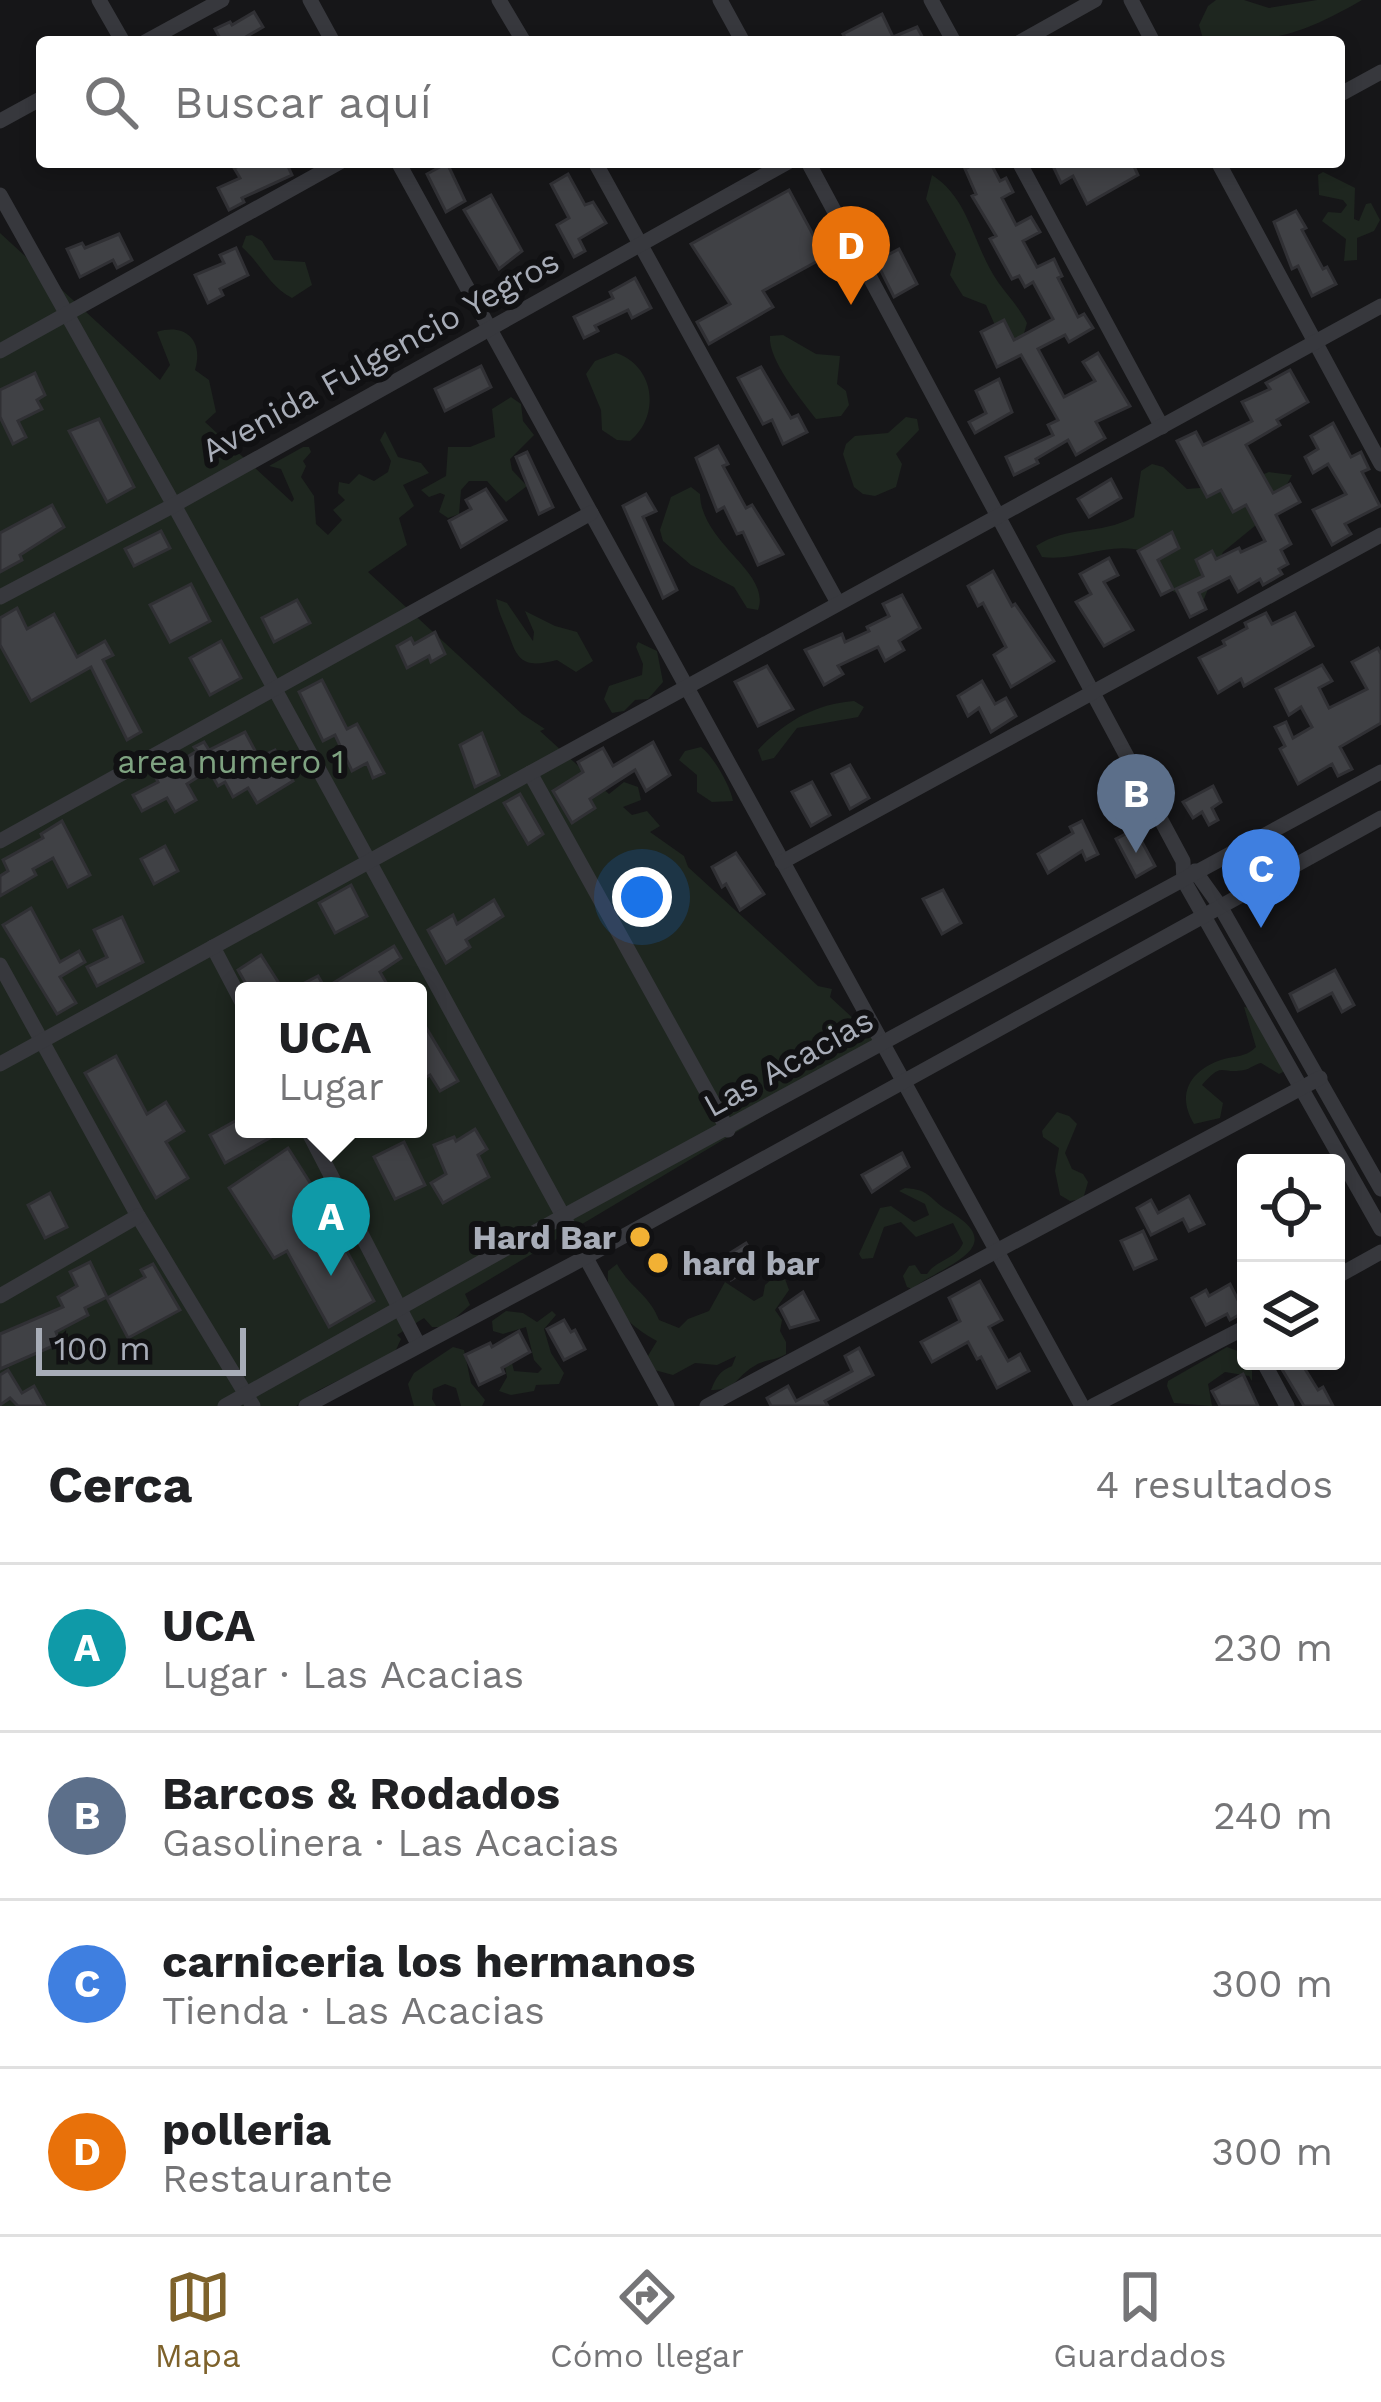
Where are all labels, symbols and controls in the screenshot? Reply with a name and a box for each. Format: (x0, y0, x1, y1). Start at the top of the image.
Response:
search box (36, 36, 1345, 168)
icon: search (78, 69, 144, 135)
text: Buscar aquí (174, 76, 432, 129)
pin: D (812, 206, 890, 305)
street label: Avenida Fulgencio Yegros (195, 241, 566, 470)
park label: area numero 1 (117, 742, 345, 781)
pin: B (1097, 754, 1175, 853)
pin: C (1222, 829, 1300, 928)
your location (612, 867, 672, 927)
popup (235, 982, 427, 1138)
street label: Las Acacias (697, 1000, 880, 1125)
text: UCA (278, 1011, 371, 1064)
text: Lugar (278, 1064, 384, 1109)
map controls (1237, 1154, 1345, 1370)
button: locate (1237, 1154, 1345, 1262)
pin: A (292, 1177, 370, 1276)
place label: Hard Bar (473, 1218, 616, 1257)
marker: Hard Bar (627, 1224, 653, 1250)
place label: hard bar (682, 1244, 820, 1283)
marker: hard bar (645, 1250, 671, 1276)
button: layers (1237, 1262, 1345, 1370)
scale bar (36, 1322, 246, 1375)
text: 100 m (54, 1329, 151, 1368)
text: Cerca (48, 1455, 192, 1514)
text: 4 resultados (1095, 1462, 1333, 1507)
text: UCA (162, 1599, 255, 1652)
text: A (74, 1625, 100, 1670)
text: 230 m (1213, 1625, 1333, 1670)
text: Lugar · Las Acacias (162, 1652, 524, 1697)
text: Barcos & Rodados (162, 1767, 560, 1820)
text: B (74, 1793, 100, 1838)
text: 240 m (1213, 1793, 1333, 1838)
text: Gasolinera · Las Acacias (162, 1820, 619, 1865)
text: carniceria los hermanos (162, 1935, 696, 1988)
text: C (74, 1961, 100, 2006)
text: 300 m (1211, 1961, 1333, 2006)
text: Tienda · Las Acacias (162, 1988, 545, 2033)
text: polleria (162, 2103, 331, 2156)
text: D (73, 2129, 101, 2174)
text: 300 m (1211, 2129, 1333, 2174)
text: Restaurante (162, 2156, 393, 2201)
tab: Mapa (155, 2264, 241, 2375)
tab: Cómo llegar (550, 2264, 744, 2375)
tab: Guardados (1053, 2264, 1226, 2375)

